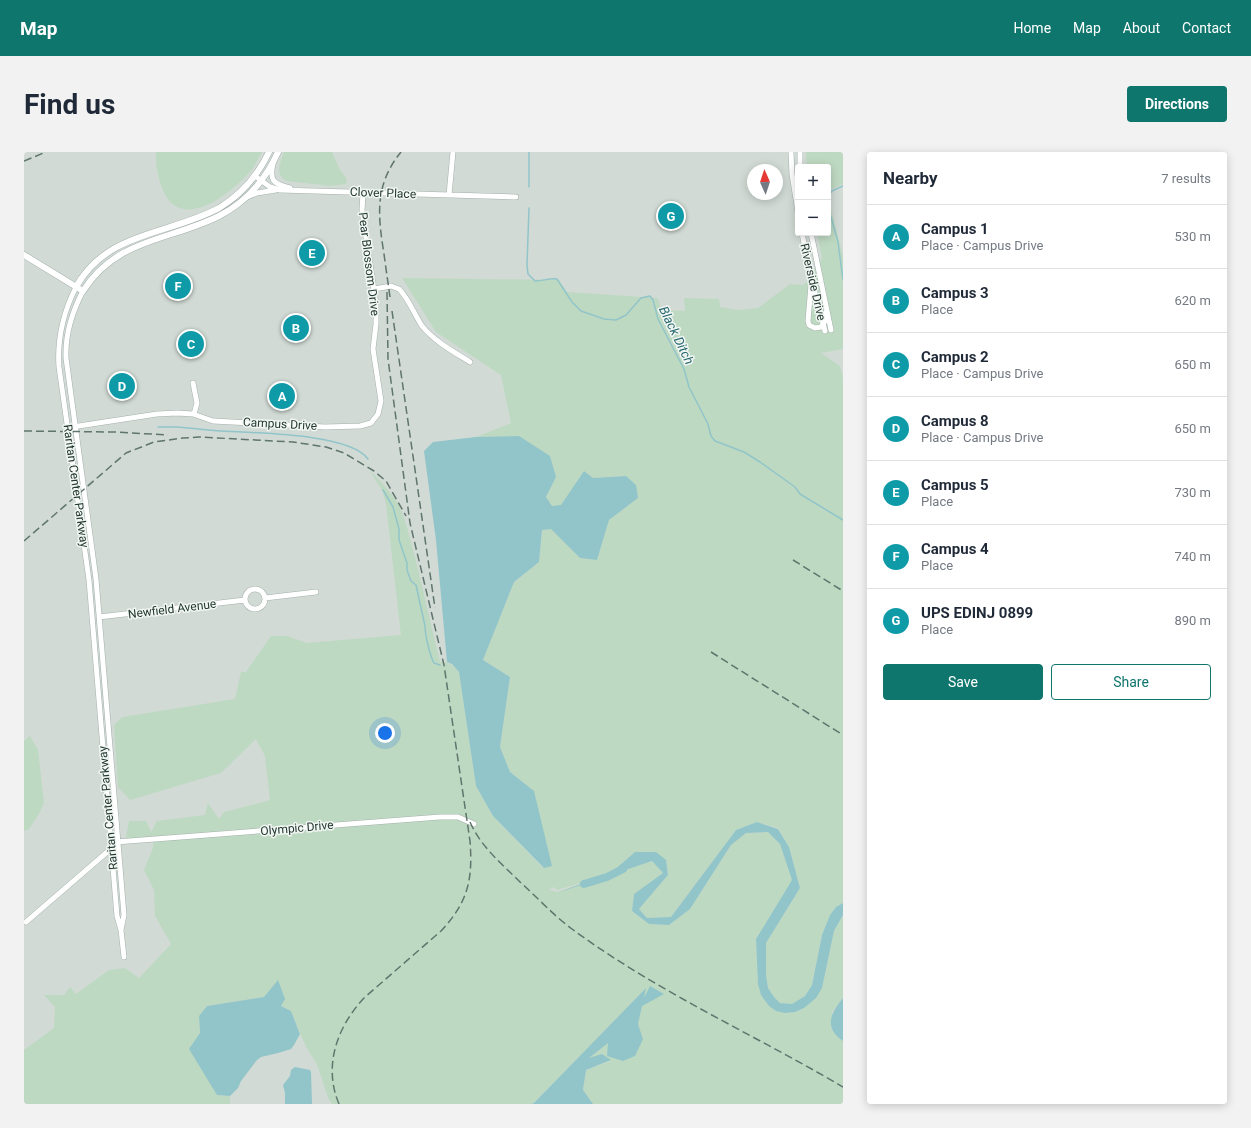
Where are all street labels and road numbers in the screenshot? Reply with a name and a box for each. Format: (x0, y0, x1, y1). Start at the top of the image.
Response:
street label: Clover Place (350, 185, 416, 201)
street label: Pear Blossom Drive (356, 211, 382, 317)
street label: Riverside Drive (797, 242, 829, 322)
street label: Campus Drive (243, 415, 317, 433)
street label: Raritan Center Parkway (60, 423, 92, 549)
street label: Newfield Avenue (127, 597, 217, 621)
street label: Raritan Center Parkway (96, 745, 120, 871)
street label: Olympic Drive (260, 818, 334, 838)

